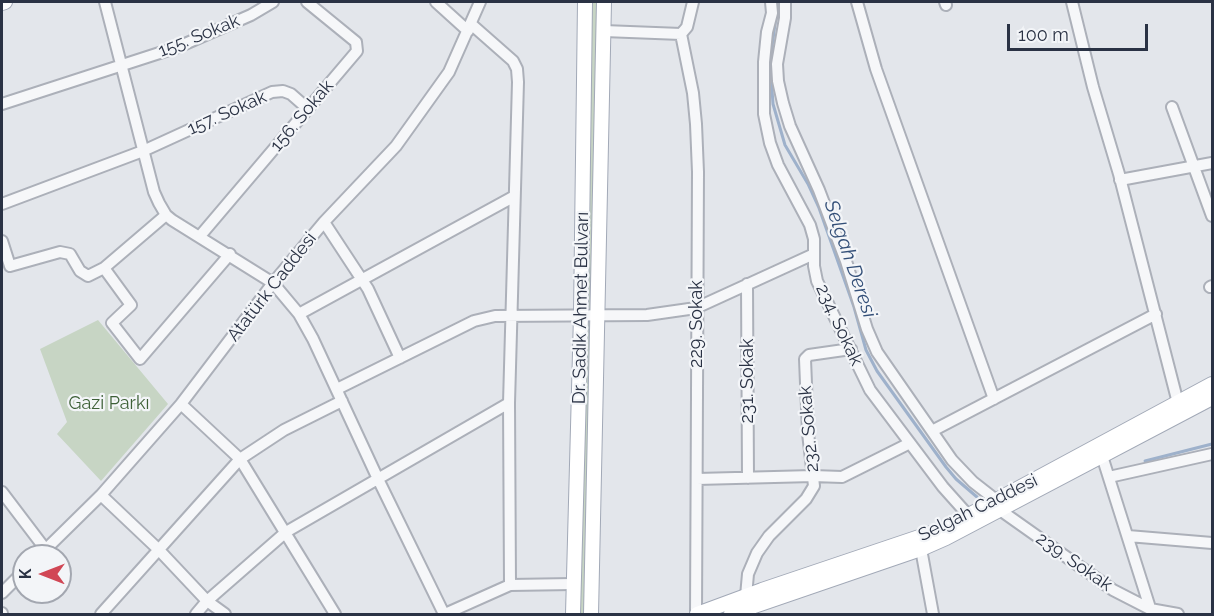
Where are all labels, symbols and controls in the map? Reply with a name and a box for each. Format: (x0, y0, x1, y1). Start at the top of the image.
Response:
street label: 155. Sokak (155, 10, 243, 62)
scale bar (1010, 12, 1151, 50)
text: 100 m (1018, 24, 1069, 45)
street label: 156. Sokak (266, 76, 338, 156)
street label: 157. Sokak (184, 86, 270, 140)
water label: Selgah Deresi (819, 197, 881, 321)
street label: Dr. Sadık Ahmet Bulvarı (569, 212, 593, 404)
street label: Atatürk Caddesi (223, 228, 321, 346)
street label: 229. Sokak (686, 280, 708, 368)
street label: 234. Sokak (811, 281, 867, 369)
street label: 231. Sokak (737, 338, 759, 424)
street label: 232. Sokak (794, 385, 824, 473)
park label: Gazi Parkı (69, 393, 149, 415)
street label: Selgah Caddesi (915, 470, 1041, 546)
street label: 239. Sokak (1032, 528, 1116, 596)
north arrow (12, 544, 72, 604)
text: K (16, 569, 35, 579)

